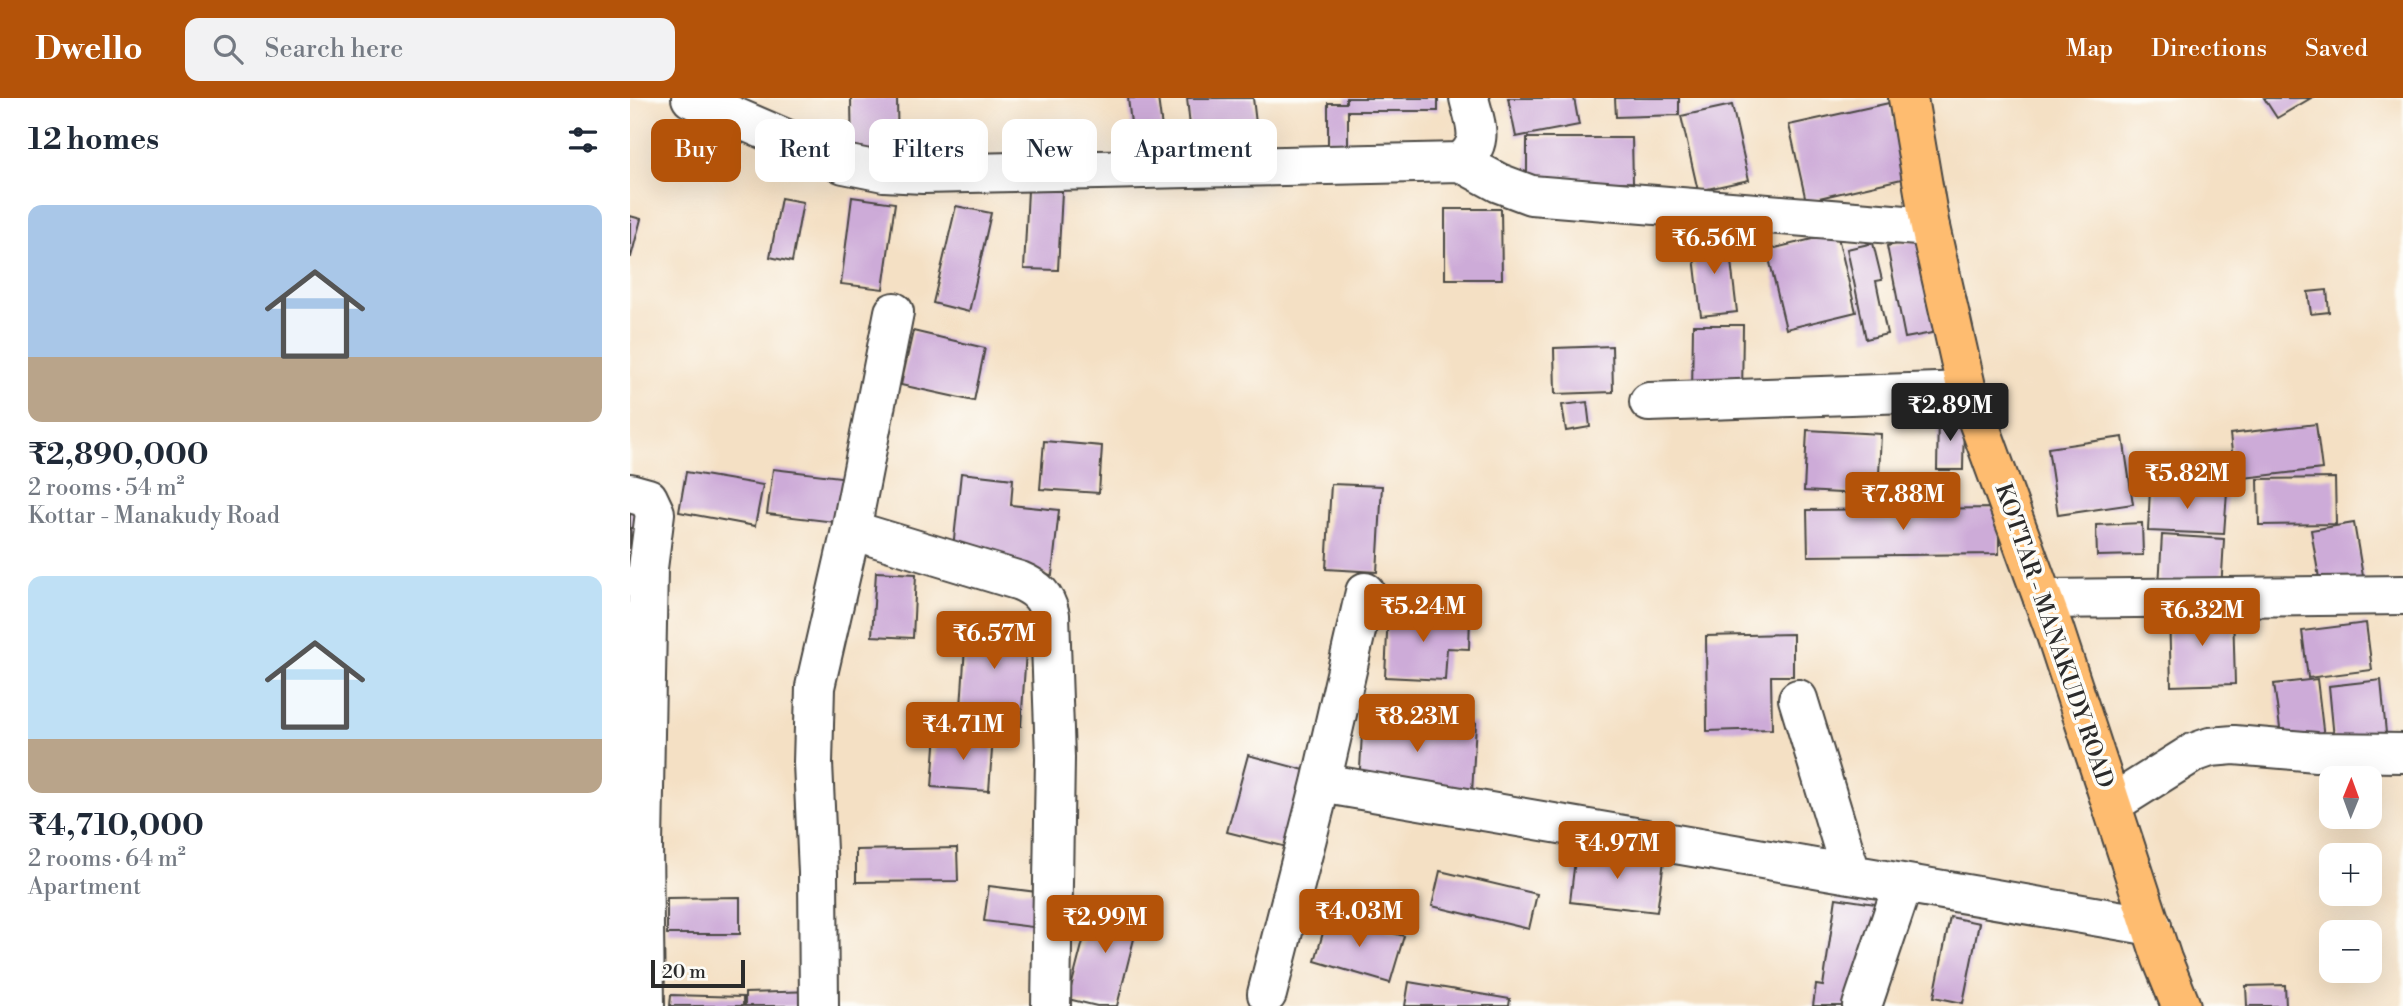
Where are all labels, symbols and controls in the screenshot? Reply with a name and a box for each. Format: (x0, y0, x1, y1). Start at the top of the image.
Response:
search box (185, 18, 675, 81)
text: Dwello (35, 29, 143, 70)
icon: search (209, 30, 247, 68)
text: Search here (265, 33, 403, 65)
text: Map (2066, 34, 2113, 64)
text: Directions (2151, 34, 2267, 64)
text: Saved (2305, 34, 2368, 64)
chip: Buy (651, 119, 741, 182)
chip: Rent (755, 119, 855, 182)
chip: Filters (869, 119, 988, 182)
chip: New (1002, 119, 1097, 182)
chip: Apartment (1111, 119, 1277, 182)
text: 12 homes (28, 121, 159, 159)
icon: filters (564, 121, 602, 159)
pin: ₹6.56M (1657, 216, 1771, 276)
text: ₹6.56M (1672, 225, 1756, 253)
icon: home (252, 251, 378, 377)
pin: ₹2.89M (1893, 384, 2007, 443)
text: ₹2.89M (1907, 392, 1993, 420)
text: ₹2,890,000 (28, 436, 209, 474)
pin: ₹5.82M (2130, 452, 2244, 511)
text: ₹5.82M (2145, 460, 2229, 488)
pin: ₹7.88M (1846, 472, 1960, 532)
text: 2 rooms · 54 m² (28, 474, 185, 502)
street label: KOTTAR - MANAKUDY ROAD (1989, 480, 2119, 792)
text: ₹7.88M (1861, 481, 1945, 509)
text: Kottar - Manakudy Road (28, 502, 280, 530)
pin: ₹5.24M (1366, 584, 1480, 644)
pin: ₹6.32M (2145, 588, 2259, 648)
text: ₹5.24M (1380, 593, 1466, 621)
text: ₹6.32M (2160, 597, 2244, 625)
pin: ₹6.57M (937, 612, 1051, 671)
text: ₹6.57M (952, 620, 1036, 648)
icon: home (252, 622, 378, 748)
pin: ₹8.23M (1360, 694, 1474, 754)
pin: ₹4.71M (906, 702, 1020, 762)
text: ₹8.23M (1375, 703, 1459, 731)
text: ₹4.71M (922, 711, 1004, 739)
north arrow (2319, 766, 2382, 830)
map controls (2319, 766, 2382, 983)
text: ₹4,710,000 (28, 807, 204, 845)
pin: ₹4.97M (1560, 822, 1674, 881)
text: ₹4.97M (1575, 830, 1660, 858)
button: + (2319, 843, 2382, 906)
text: 2 rooms · 64 m² (28, 845, 186, 873)
text: Apartment (28, 873, 141, 901)
pin: ₹4.03M (1302, 890, 1416, 949)
pin: ₹2.99M (1048, 896, 1162, 955)
text: ₹4.03M (1315, 898, 1403, 926)
text: ₹2.99M (1063, 904, 1147, 932)
button: − (2319, 920, 2382, 983)
scale bar (651, 957, 746, 989)
text: 20 m (662, 960, 706, 984)

